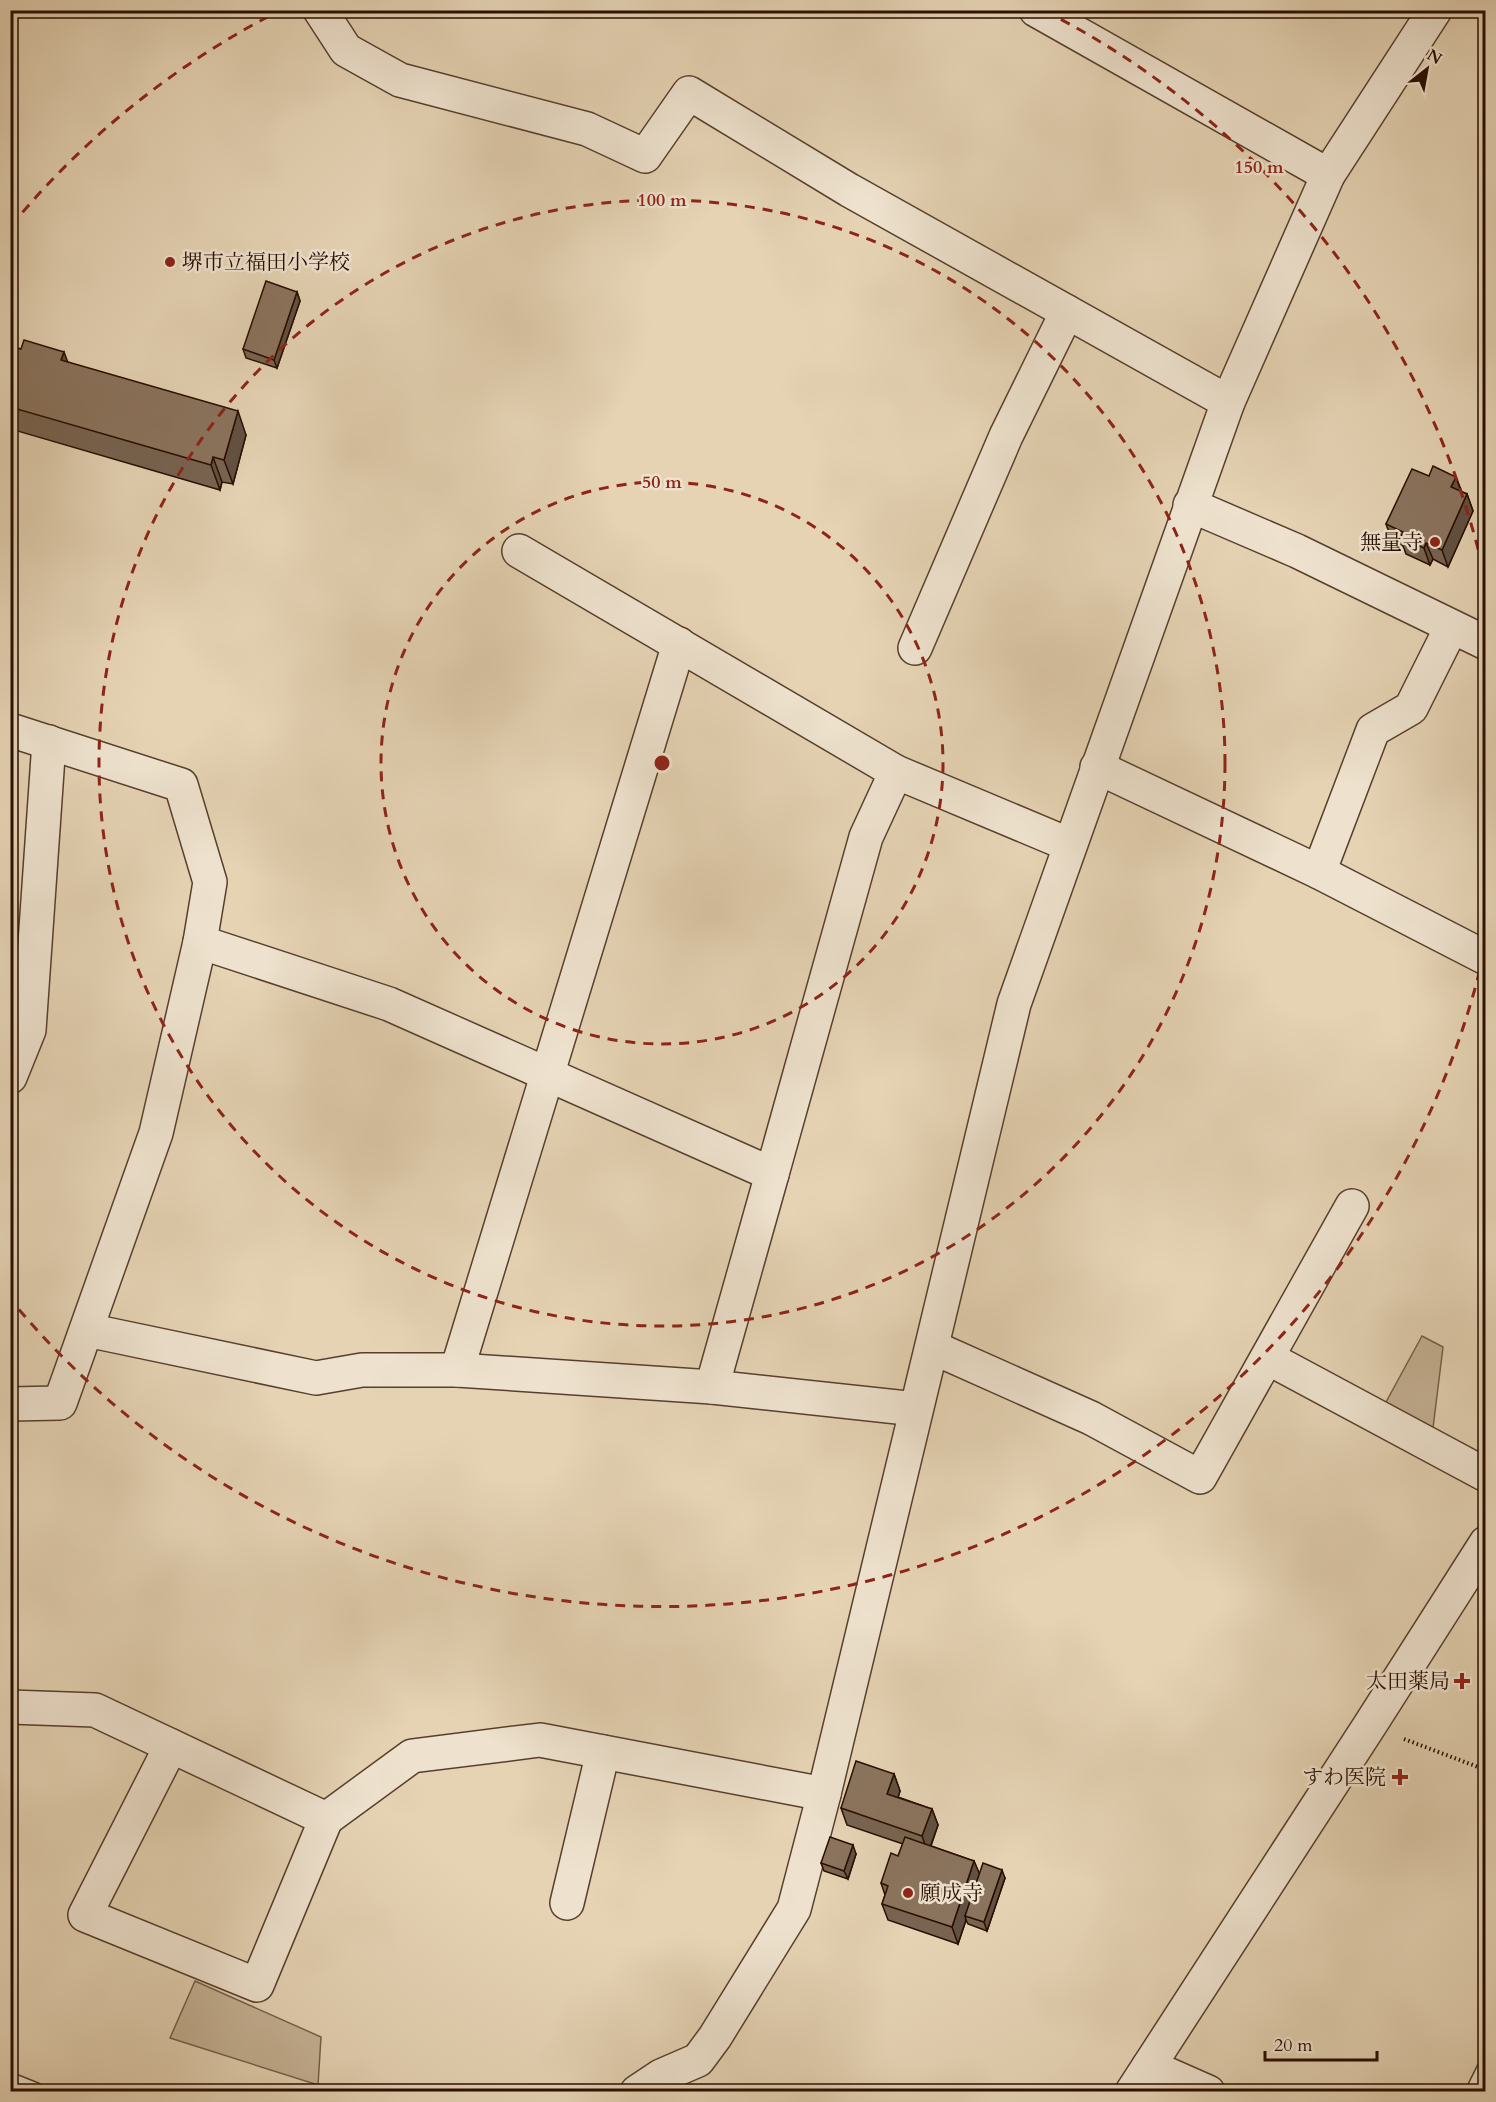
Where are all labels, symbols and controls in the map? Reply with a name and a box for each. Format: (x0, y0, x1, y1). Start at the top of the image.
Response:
north arrow (1397, 39, 1457, 99)
text: N (1423, 44, 1446, 70)
text: 150 m (1234, 155, 1284, 180)
text: 100 m (637, 188, 687, 213)
place label: 堺市立福田小学校 (182, 248, 350, 277)
marker: 堺市立福田小学校 (163, 255, 177, 269)
text: 50 m (642, 470, 682, 495)
place label: 無量寺 (1360, 528, 1423, 557)
marker: 無量寺 (1428, 535, 1442, 549)
centre of rings (652, 753, 672, 773)
place label: 太田薬局 (1366, 1667, 1450, 1696)
marker: 太田薬局 (1455, 1674, 1469, 1688)
place label: すわ医院 (1302, 1763, 1386, 1792)
marker: すわ医院 (1391, 1768, 1409, 1786)
place label: 願成寺 (920, 1879, 983, 1908)
marker: 願成寺 (901, 1886, 915, 1900)
scale bar (1265, 2024, 1378, 2062)
text: 20 m (1274, 2033, 1313, 2058)

